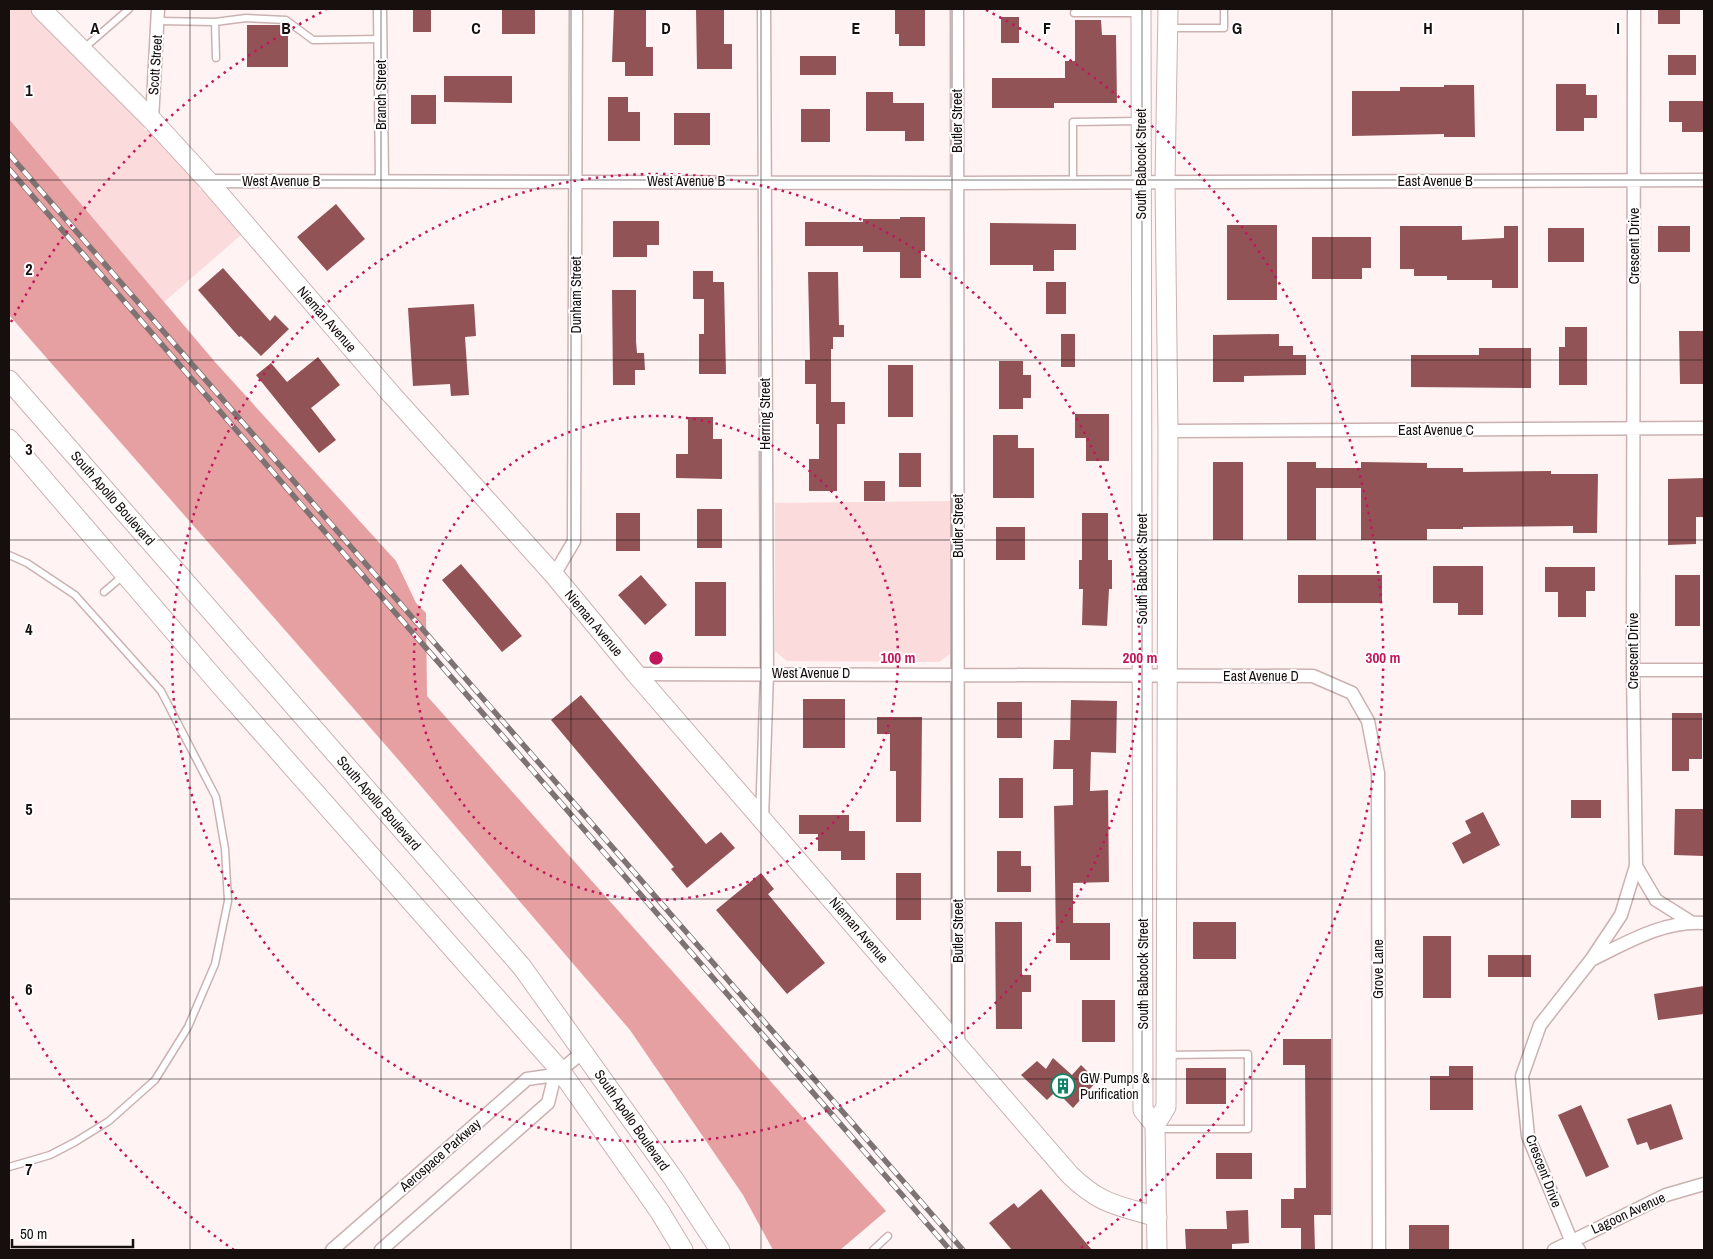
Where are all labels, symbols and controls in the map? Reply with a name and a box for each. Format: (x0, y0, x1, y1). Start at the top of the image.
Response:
text: A (90, 17, 100, 39)
text: B (281, 17, 291, 39)
text: C (471, 17, 481, 39)
text: D (661, 17, 671, 39)
text: E (852, 17, 861, 39)
text: F (1043, 17, 1051, 39)
text: G (1232, 17, 1242, 39)
text: H (1423, 17, 1433, 39)
text: I (1616, 17, 1620, 39)
street label: Scott Street (144, 34, 166, 96)
street label: Branch Street (372, 60, 390, 130)
text: 1 (25, 79, 33, 101)
street label: Butler Street (948, 89, 966, 153)
street label: South Babcock Street (1132, 108, 1150, 220)
street label: West Avenue B (242, 172, 320, 190)
street label: West Avenue B (647, 172, 725, 190)
street label: East Avenue B (1397, 172, 1473, 190)
street label: Crescent Drive (1625, 208, 1643, 284)
street label: Dunham Street (567, 256, 585, 334)
text: 2 (25, 258, 33, 280)
street label: Nieman Avenue (293, 282, 361, 356)
street label: Herring Street (756, 378, 774, 450)
street label: East Avenue C (1398, 421, 1474, 439)
text: 3 (25, 438, 33, 460)
street label: South Apollo Boulevard (67, 447, 159, 549)
street label: Butler Street (949, 494, 967, 558)
street label: South Babcock Street (1133, 513, 1151, 625)
street label: Nieman Avenue (561, 586, 627, 660)
street label: Crescent Drive (1624, 613, 1642, 689)
text: 4 (25, 618, 33, 640)
text: 100 m (881, 647, 915, 668)
text: 200 m (1123, 647, 1157, 668)
text: 300 m (1366, 647, 1400, 668)
centre of rings (647, 649, 665, 667)
street label: West Avenue D (772, 664, 850, 682)
street label: East Avenue D (1223, 667, 1299, 685)
street label: South Apollo Boulevard (333, 752, 425, 854)
text: 5 (25, 798, 33, 820)
street label: Nieman Avenue (825, 893, 893, 967)
street label: Butler Street (949, 899, 967, 963)
street label: South Babcock Street (1134, 918, 1152, 1030)
street label: Grove Lane (1369, 939, 1387, 999)
text: 6 (25, 978, 33, 1000)
street label: South Apollo Boulevard (590, 1066, 674, 1174)
place label: GW Pumps & Purification (1080, 1069, 1150, 1103)
building icon: GW Pumps & Purification (1050, 1073, 1076, 1099)
street label: Aerospace Parkway (395, 1115, 485, 1196)
street label: Crescent Drive (1522, 1132, 1566, 1210)
text: 7 (25, 1158, 33, 1180)
street label: Lagoon Avenue (1588, 1188, 1668, 1238)
scale bar (12, 1216, 134, 1248)
text: 50 m (20, 1223, 47, 1244)

